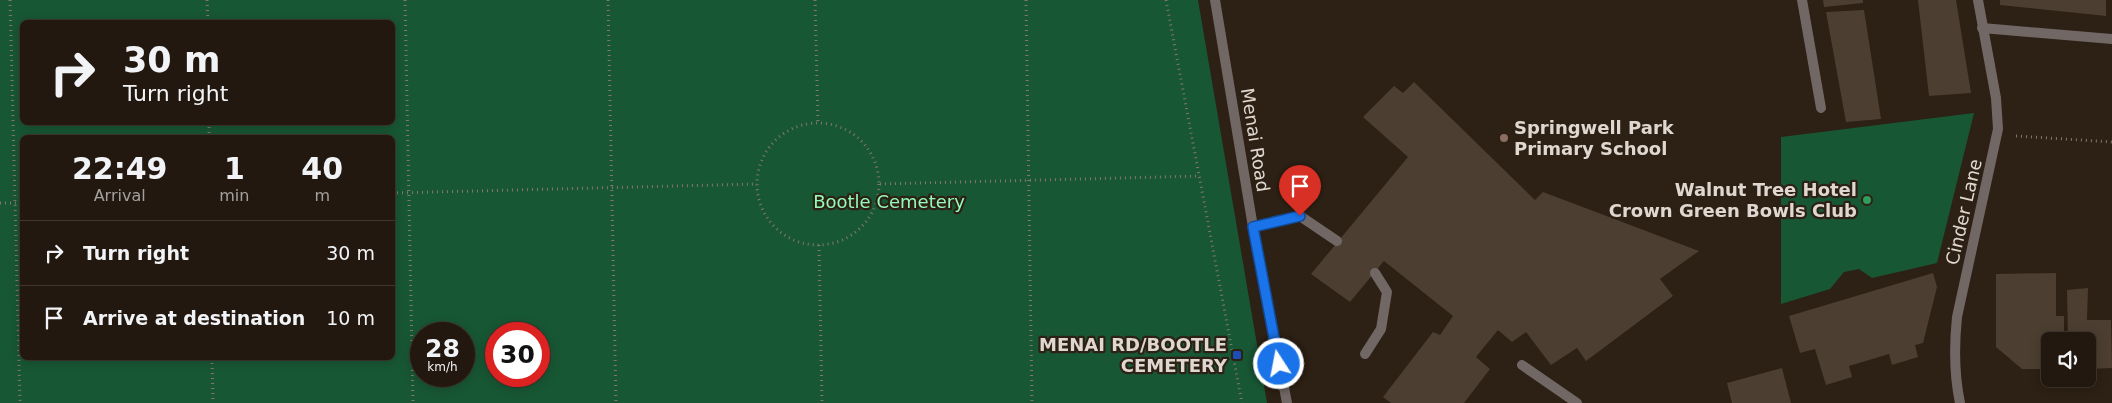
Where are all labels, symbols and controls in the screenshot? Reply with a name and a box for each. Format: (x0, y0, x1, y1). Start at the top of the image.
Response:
icon: right (40, 40, 105, 105)
text: 30 m (123, 40, 220, 80)
text: Turn right (123, 81, 228, 106)
street label: Menai Road (1237, 86, 1274, 193)
place label: Springwell Park Primary School (1514, 117, 1675, 159)
marker: Springwell Park Primary School (1498, 132, 1510, 144)
text: 22:49 (72, 151, 167, 186)
text: 1 (224, 151, 245, 186)
text: 40 (301, 151, 343, 186)
street label: Cinder Lane (1941, 157, 1986, 267)
pin (1279, 165, 1321, 216)
icon: arrive (1286, 172, 1314, 200)
place label: Walnut Tree Hotel Crown Green Bowls Club (1609, 179, 1857, 221)
text: Arrival (94, 186, 146, 205)
text: min (219, 186, 249, 205)
text: m (314, 186, 330, 205)
park label: Bootle Cemetery (813, 191, 965, 212)
marker: Walnut Tree Hotel Crown Green Bowls Club (1861, 194, 1873, 206)
icon: right (40, 239, 68, 267)
text: Turn right (83, 242, 189, 264)
text: 30 m (326, 242, 375, 264)
icon: arrive (40, 304, 68, 332)
text: Arrive at destination (83, 307, 305, 329)
text: 10 m (326, 307, 375, 329)
speed limit sign: 30 (485, 322, 550, 387)
map controls (2041, 332, 2096, 387)
button: sound (2041, 332, 2096, 387)
text: 28 (425, 334, 460, 363)
place label: MENAI RD/BOOTLE CEMETERY (1039, 334, 1228, 376)
position arrow (1252, 337, 1304, 389)
marker: MENAI RD/BOOTLE CEMETERY (1231, 349, 1243, 361)
text: km/h (427, 360, 458, 374)

